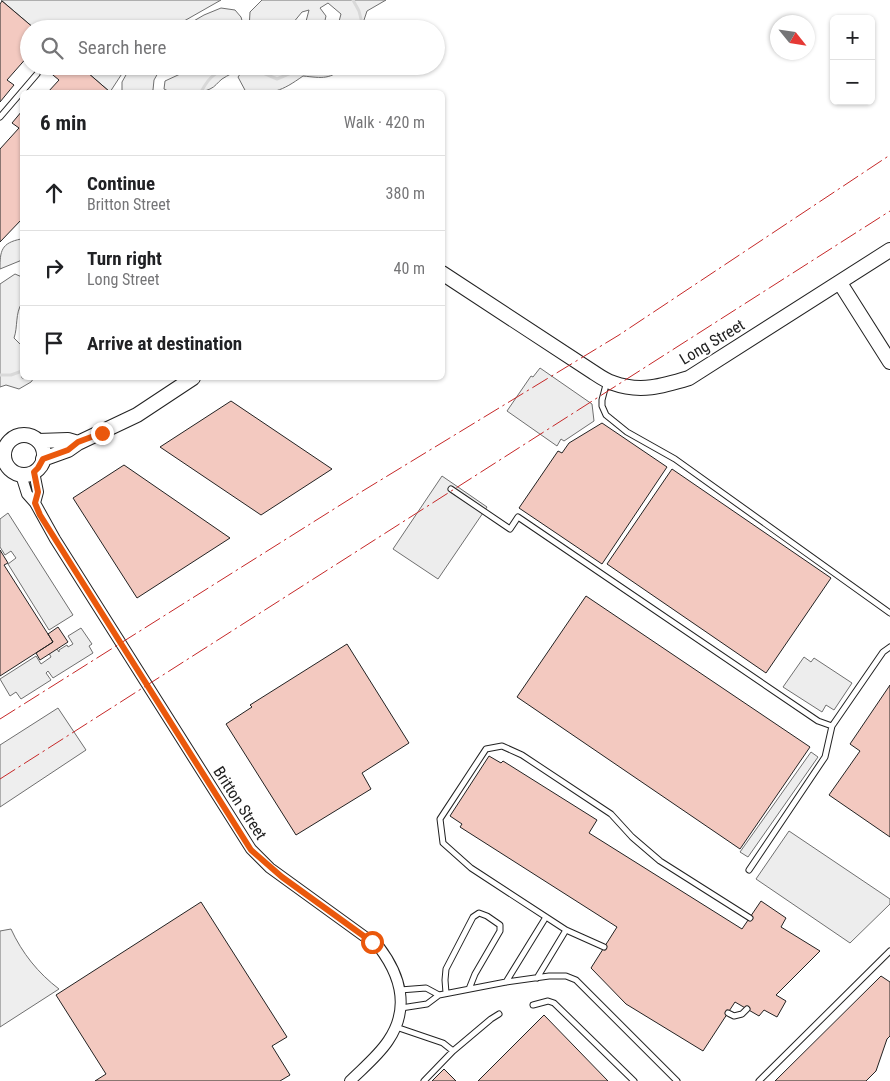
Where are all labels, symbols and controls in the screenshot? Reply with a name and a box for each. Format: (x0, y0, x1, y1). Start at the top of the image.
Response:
north arrow (770, 15, 815, 60)
map controls (830, 15, 875, 105)
button: + (830, 15, 875, 60)
search box (20, 20, 445, 75)
icon: search (38, 34, 66, 62)
text: Search here (78, 36, 166, 59)
button: − (830, 60, 875, 105)
text: 6 min (40, 111, 87, 135)
text: Walk · 420 m (344, 113, 425, 132)
text: Continue (87, 172, 155, 195)
icon: ahead (40, 179, 68, 207)
text: 380 m (386, 184, 425, 203)
text: Britton Street (87, 195, 171, 214)
text: Turn right (87, 247, 162, 270)
icon: right (40, 254, 68, 282)
text: 40 m (393, 259, 425, 278)
text: Long Street (87, 270, 159, 289)
street label: Long Street (676, 315, 748, 369)
icon: arrive (40, 329, 68, 357)
text: Arrive at destination (87, 332, 242, 355)
route end (91, 422, 114, 445)
street label: Britton Street (209, 763, 271, 843)
route start (361, 931, 384, 954)

